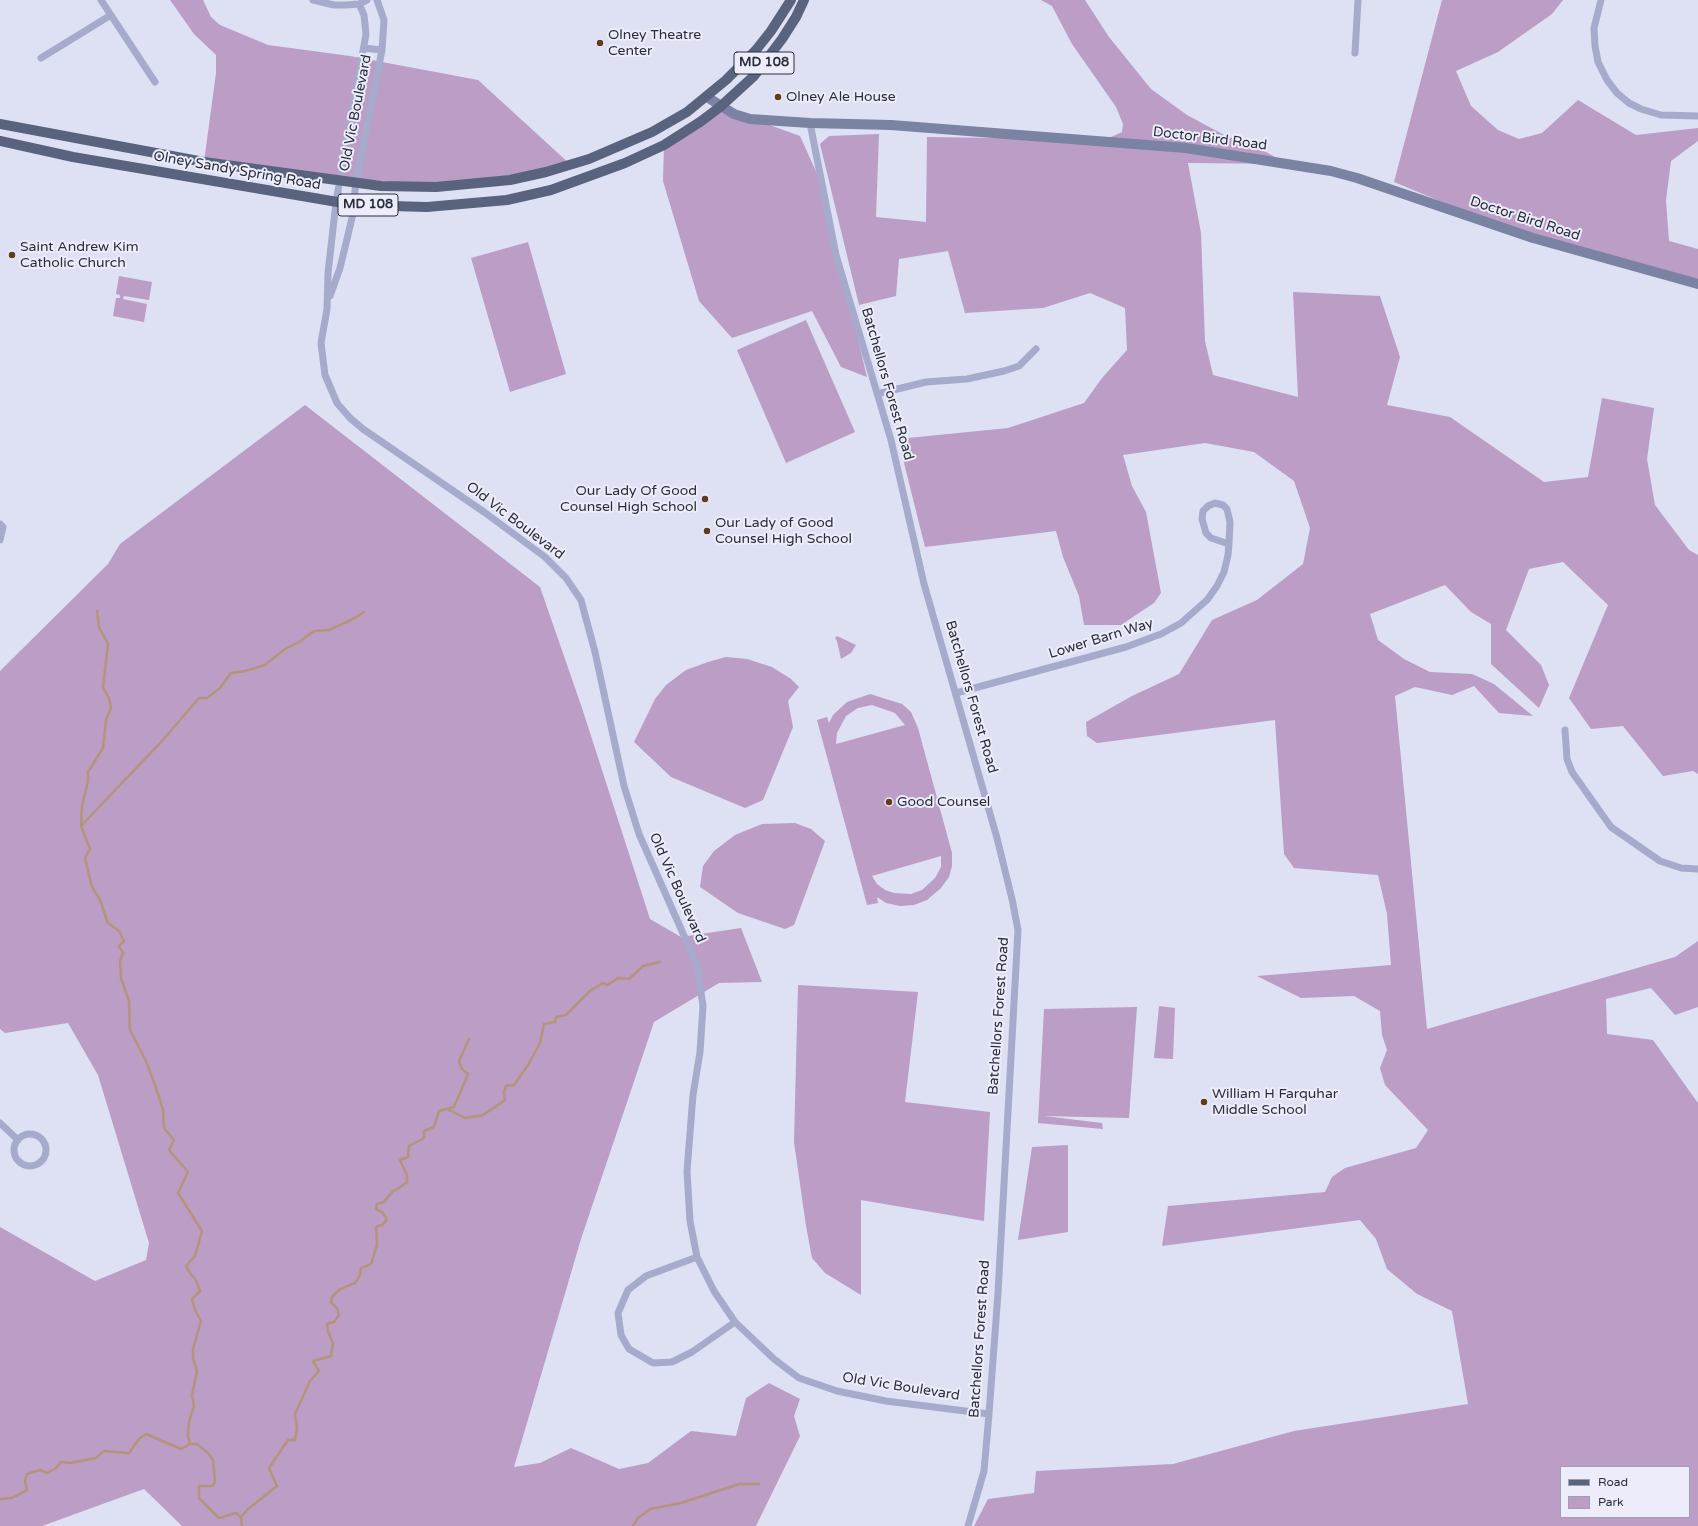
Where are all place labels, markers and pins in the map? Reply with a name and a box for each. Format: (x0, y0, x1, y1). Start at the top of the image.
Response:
place label: Olney Theatre Center (608, 27, 701, 60)
marker: Olney Theatre Center (595, 38, 605, 48)
place label: Olney Ale House (786, 89, 896, 105)
marker: Olney Ale House (773, 92, 783, 102)
place label: Saint Andrew Kim Catholic Church (20, 239, 138, 272)
marker: Saint Andrew Kim Catholic Church (7, 250, 17, 260)
place label: Our Lady Of Good Counsel High School (560, 483, 697, 516)
marker: Our Lady Of Good Counsel High School (700, 494, 710, 504)
place label: Our Lady of Good Counsel High School (715, 515, 852, 548)
marker: Our Lady of Good Counsel High School (702, 526, 712, 536)
place label: Good Counsel (897, 794, 990, 810)
marker: Good Counsel (884, 797, 894, 807)
place label: William H Farquhar Middle School (1212, 1086, 1338, 1118)
marker: William H Farquhar Middle School (1199, 1097, 1209, 1107)

